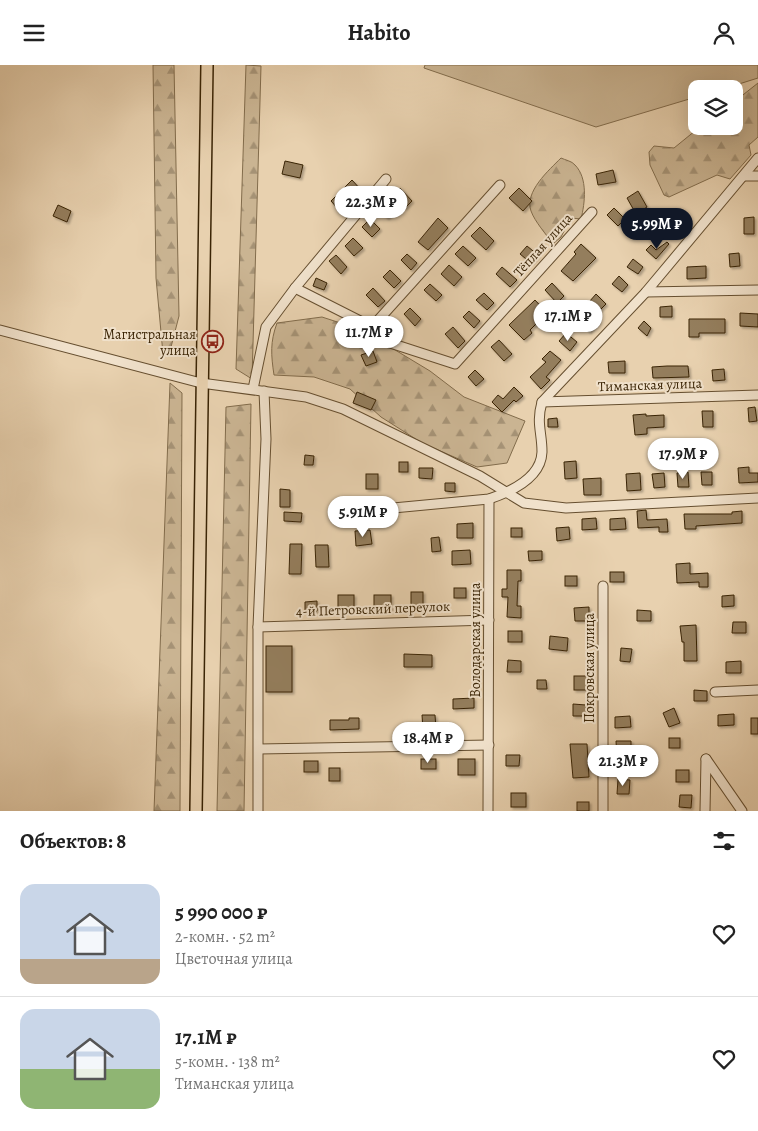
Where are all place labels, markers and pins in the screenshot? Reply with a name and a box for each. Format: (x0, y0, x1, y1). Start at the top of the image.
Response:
pin: 22.3M ₽ (325, 185, 417, 228)
pin: 5.99M ₽ (611, 207, 703, 250)
pin: 17.1M ₽ (522, 299, 614, 342)
pin: 11.7M ₽ (323, 315, 415, 358)
place label: Магистральная улица (103, 325, 197, 360)
bus stop icon: Магистральная улица (200, 330, 224, 354)
pin: 17.9M ₽ (637, 437, 729, 480)
pin: 5.91M ₽ (317, 495, 409, 538)
pin: 18.4M ₽ (382, 721, 474, 764)
pin: 21.3M ₽ (577, 745, 669, 787)

